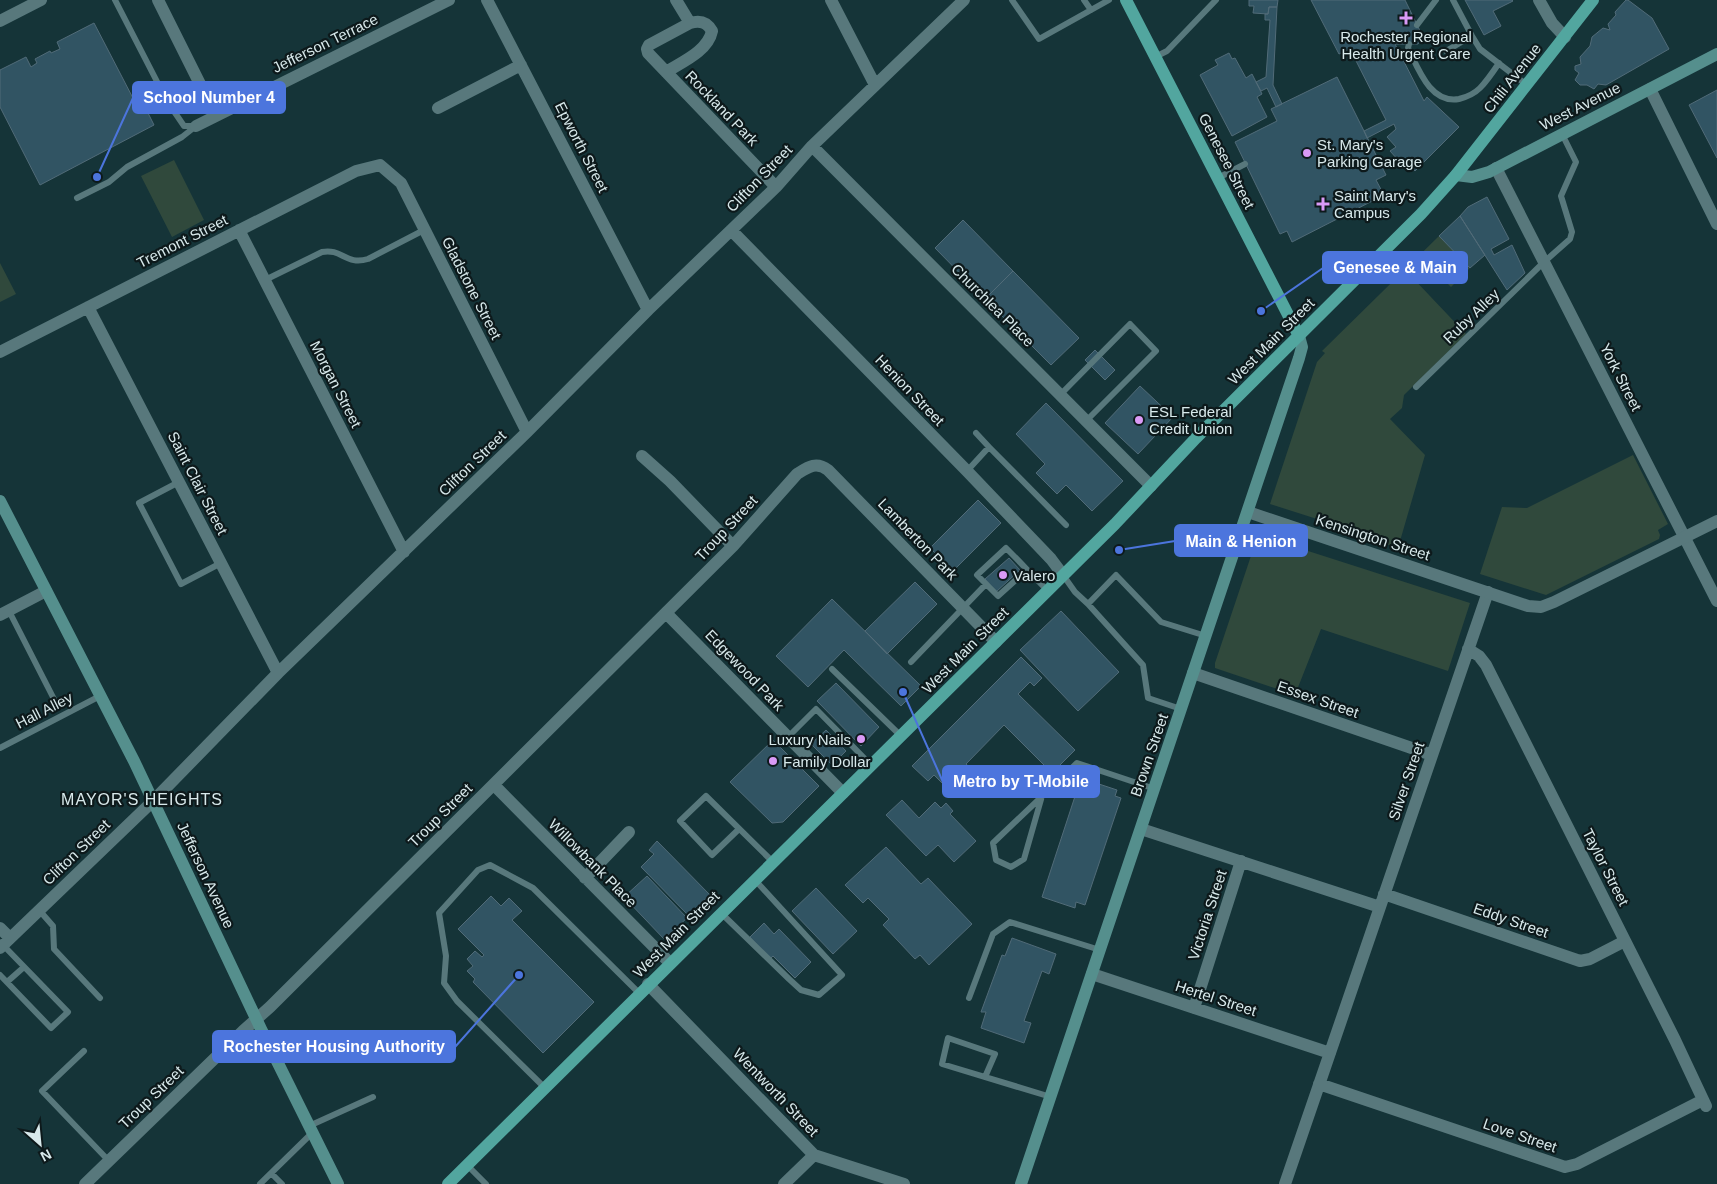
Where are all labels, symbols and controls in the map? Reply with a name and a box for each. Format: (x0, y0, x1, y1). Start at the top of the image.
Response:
street label: Jefferson Terrace (269, 10, 381, 76)
marker: Rochester Regional Health Urgent Care (1399, 11, 1413, 25)
place label: Rochester Regional Health Urgent Care (1340, 28, 1472, 62)
street label: Chili Avenue (1480, 40, 1544, 116)
street label: Rockland Park (682, 67, 762, 149)
street label: West Avenue (1537, 78, 1623, 134)
callout: School Number 4 (133, 82, 285, 113)
text: School Number 4 (143, 89, 275, 106)
street label: Epworth Street (552, 99, 612, 196)
street label: Genesee Street (1196, 110, 1259, 212)
place label: St. Mary's Parking Garage (1317, 136, 1422, 170)
street label: Clifton Street (723, 140, 796, 215)
marker: St. Mary's Parking Garage (1301, 147, 1313, 159)
place label: Saint Mary's Campus (1334, 187, 1416, 221)
marker: Saint Mary's Campus (1316, 197, 1330, 211)
street label: Tremont Street (134, 210, 231, 271)
street label: Gladstone Street (439, 234, 506, 343)
callout: Genesee & Main (1323, 252, 1467, 283)
text: Genesee & Main (1333, 259, 1457, 276)
street label: Churchlea Place (948, 260, 1038, 350)
street label: Ruby Alley (1440, 285, 1503, 347)
street label: West Main Street (1224, 294, 1318, 388)
street label: Morgan Street (307, 338, 366, 431)
street label: York Street (1597, 340, 1646, 414)
street label: Henion Street (872, 351, 949, 429)
place label: ESL Federal Credit Union (1149, 403, 1232, 437)
marker: ESL Federal Credit Union (1133, 414, 1145, 426)
street label: Clifton Street (435, 426, 510, 499)
street label: Saint Clair Street (165, 429, 232, 538)
street label: Troup Street (692, 491, 761, 564)
street label: Lamberton Park (875, 495, 962, 584)
street label: Kensington Street (1314, 510, 1433, 564)
callout: Main & Henion (1175, 525, 1307, 556)
text: Main & Henion (1185, 533, 1297, 550)
place label: Valero (1013, 567, 1055, 584)
marker: Valero (997, 569, 1009, 581)
street label: West Main Street (918, 603, 1012, 697)
street label: Edgewood Park (702, 626, 788, 714)
street label: Essex Street (1275, 677, 1362, 721)
street label: Hall Alley (13, 688, 76, 732)
street label: Brown Street (1127, 710, 1171, 799)
place label: Luxury Nails (768, 731, 851, 748)
marker: Luxury Nails (855, 733, 867, 745)
street label: Silver Street (1385, 739, 1428, 822)
place label: Family Dollar (783, 753, 871, 770)
marker: Family Dollar (767, 755, 779, 767)
callout: Metro by T-Mobile (943, 766, 1099, 797)
text: Metro by T-Mobile (953, 773, 1089, 790)
street label: Troup Street (405, 779, 476, 850)
district label: MAYOR'S HEIGHTS (61, 791, 223, 808)
street label: Clifton Street (39, 815, 114, 888)
street label: Willowbank Place (545, 815, 641, 911)
street label: Jefferson Avenue (174, 819, 238, 931)
street label: Taylor Street (1579, 826, 1633, 909)
street label: Victoria Street (1184, 867, 1230, 962)
street label: West Main Street (629, 887, 723, 981)
street label: Eddy Street (1471, 899, 1552, 941)
street label: Hertel Street (1173, 977, 1259, 1019)
callout: Rochester Housing Authority (213, 1031, 455, 1062)
text: Rochester Housing Authority (223, 1038, 445, 1055)
street label: Wentworth Street (730, 1045, 823, 1140)
street label: Troup Street (115, 1062, 187, 1132)
street label: Love Street (1481, 1114, 1560, 1156)
north arrow (15, 1119, 65, 1169)
text: N (38, 1146, 54, 1165)

